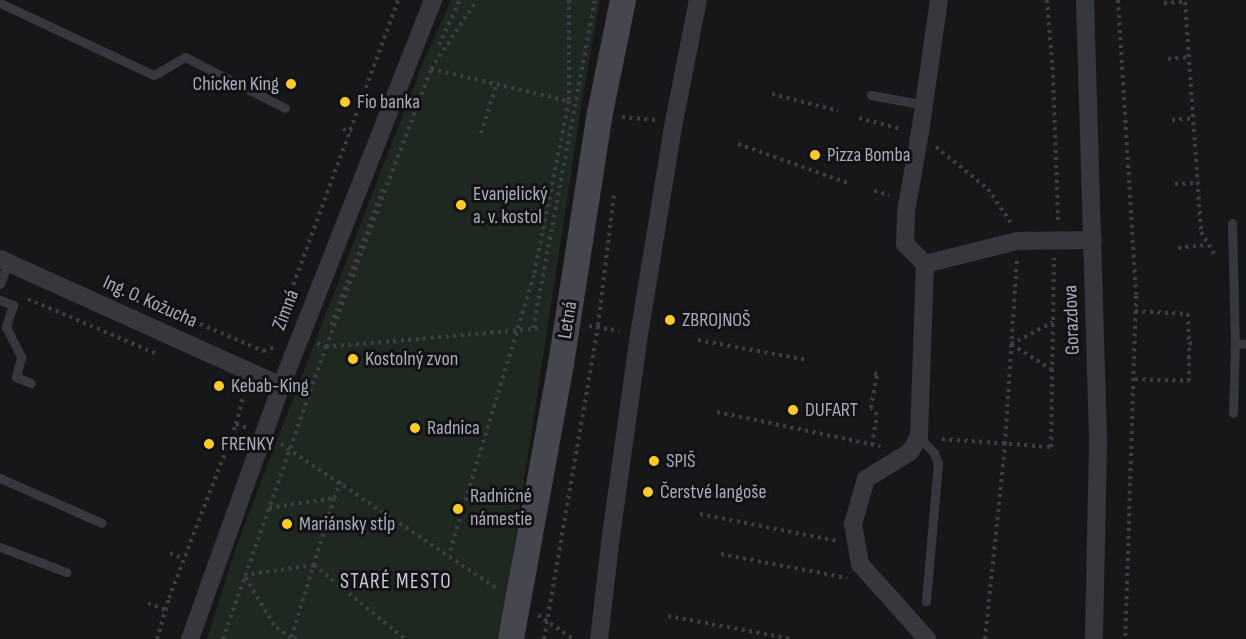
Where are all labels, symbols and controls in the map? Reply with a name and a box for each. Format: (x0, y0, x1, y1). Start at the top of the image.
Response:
place label: Chicken King (193, 72, 279, 96)
marker: Chicken King (284, 77, 298, 91)
place label: Fio banka (357, 90, 420, 114)
marker: Fio banka (338, 95, 352, 109)
place label: Pizza Bomba (827, 143, 910, 167)
marker: Pizza Bomba (808, 148, 822, 162)
place label: Evanjelický a. v. kostol (473, 182, 548, 229)
marker: Evanjelický a. v. kostol (454, 198, 468, 212)
street label: Ing. O. Kožucha (99, 271, 201, 333)
street label: Gorazdova (1059, 285, 1085, 355)
street label: Zimná (267, 287, 305, 333)
street label: Letná (553, 300, 583, 340)
place label: ZBROJNOŠ (682, 308, 751, 332)
marker: ZBROJNOŠ (663, 313, 677, 327)
place label: Kostolný zvon (365, 347, 458, 371)
marker: Kostolný zvon (346, 352, 360, 366)
place label: Kebab-King (231, 374, 309, 398)
marker: Kebab-King (212, 379, 226, 393)
place label: DUFART (805, 398, 858, 422)
marker: DUFART (786, 403, 800, 417)
place label: Radnica (427, 416, 480, 440)
marker: Radnica (408, 421, 422, 435)
place label: FRENKY (221, 432, 274, 456)
marker: FRENKY (202, 437, 216, 451)
place label: SPIŠ (666, 449, 696, 473)
marker: SPIŠ (647, 454, 661, 468)
place label: Čerstvé langoše (660, 480, 767, 504)
place label: Radničné námestie (470, 485, 532, 532)
marker: Čerstvé langoše (641, 485, 655, 499)
marker: Radničné námestie (451, 502, 465, 516)
place label: Mariánsky stĺp (299, 512, 395, 536)
marker: Mariánsky stĺp (280, 517, 294, 531)
district label: STARÉ MESTO (340, 569, 452, 595)

